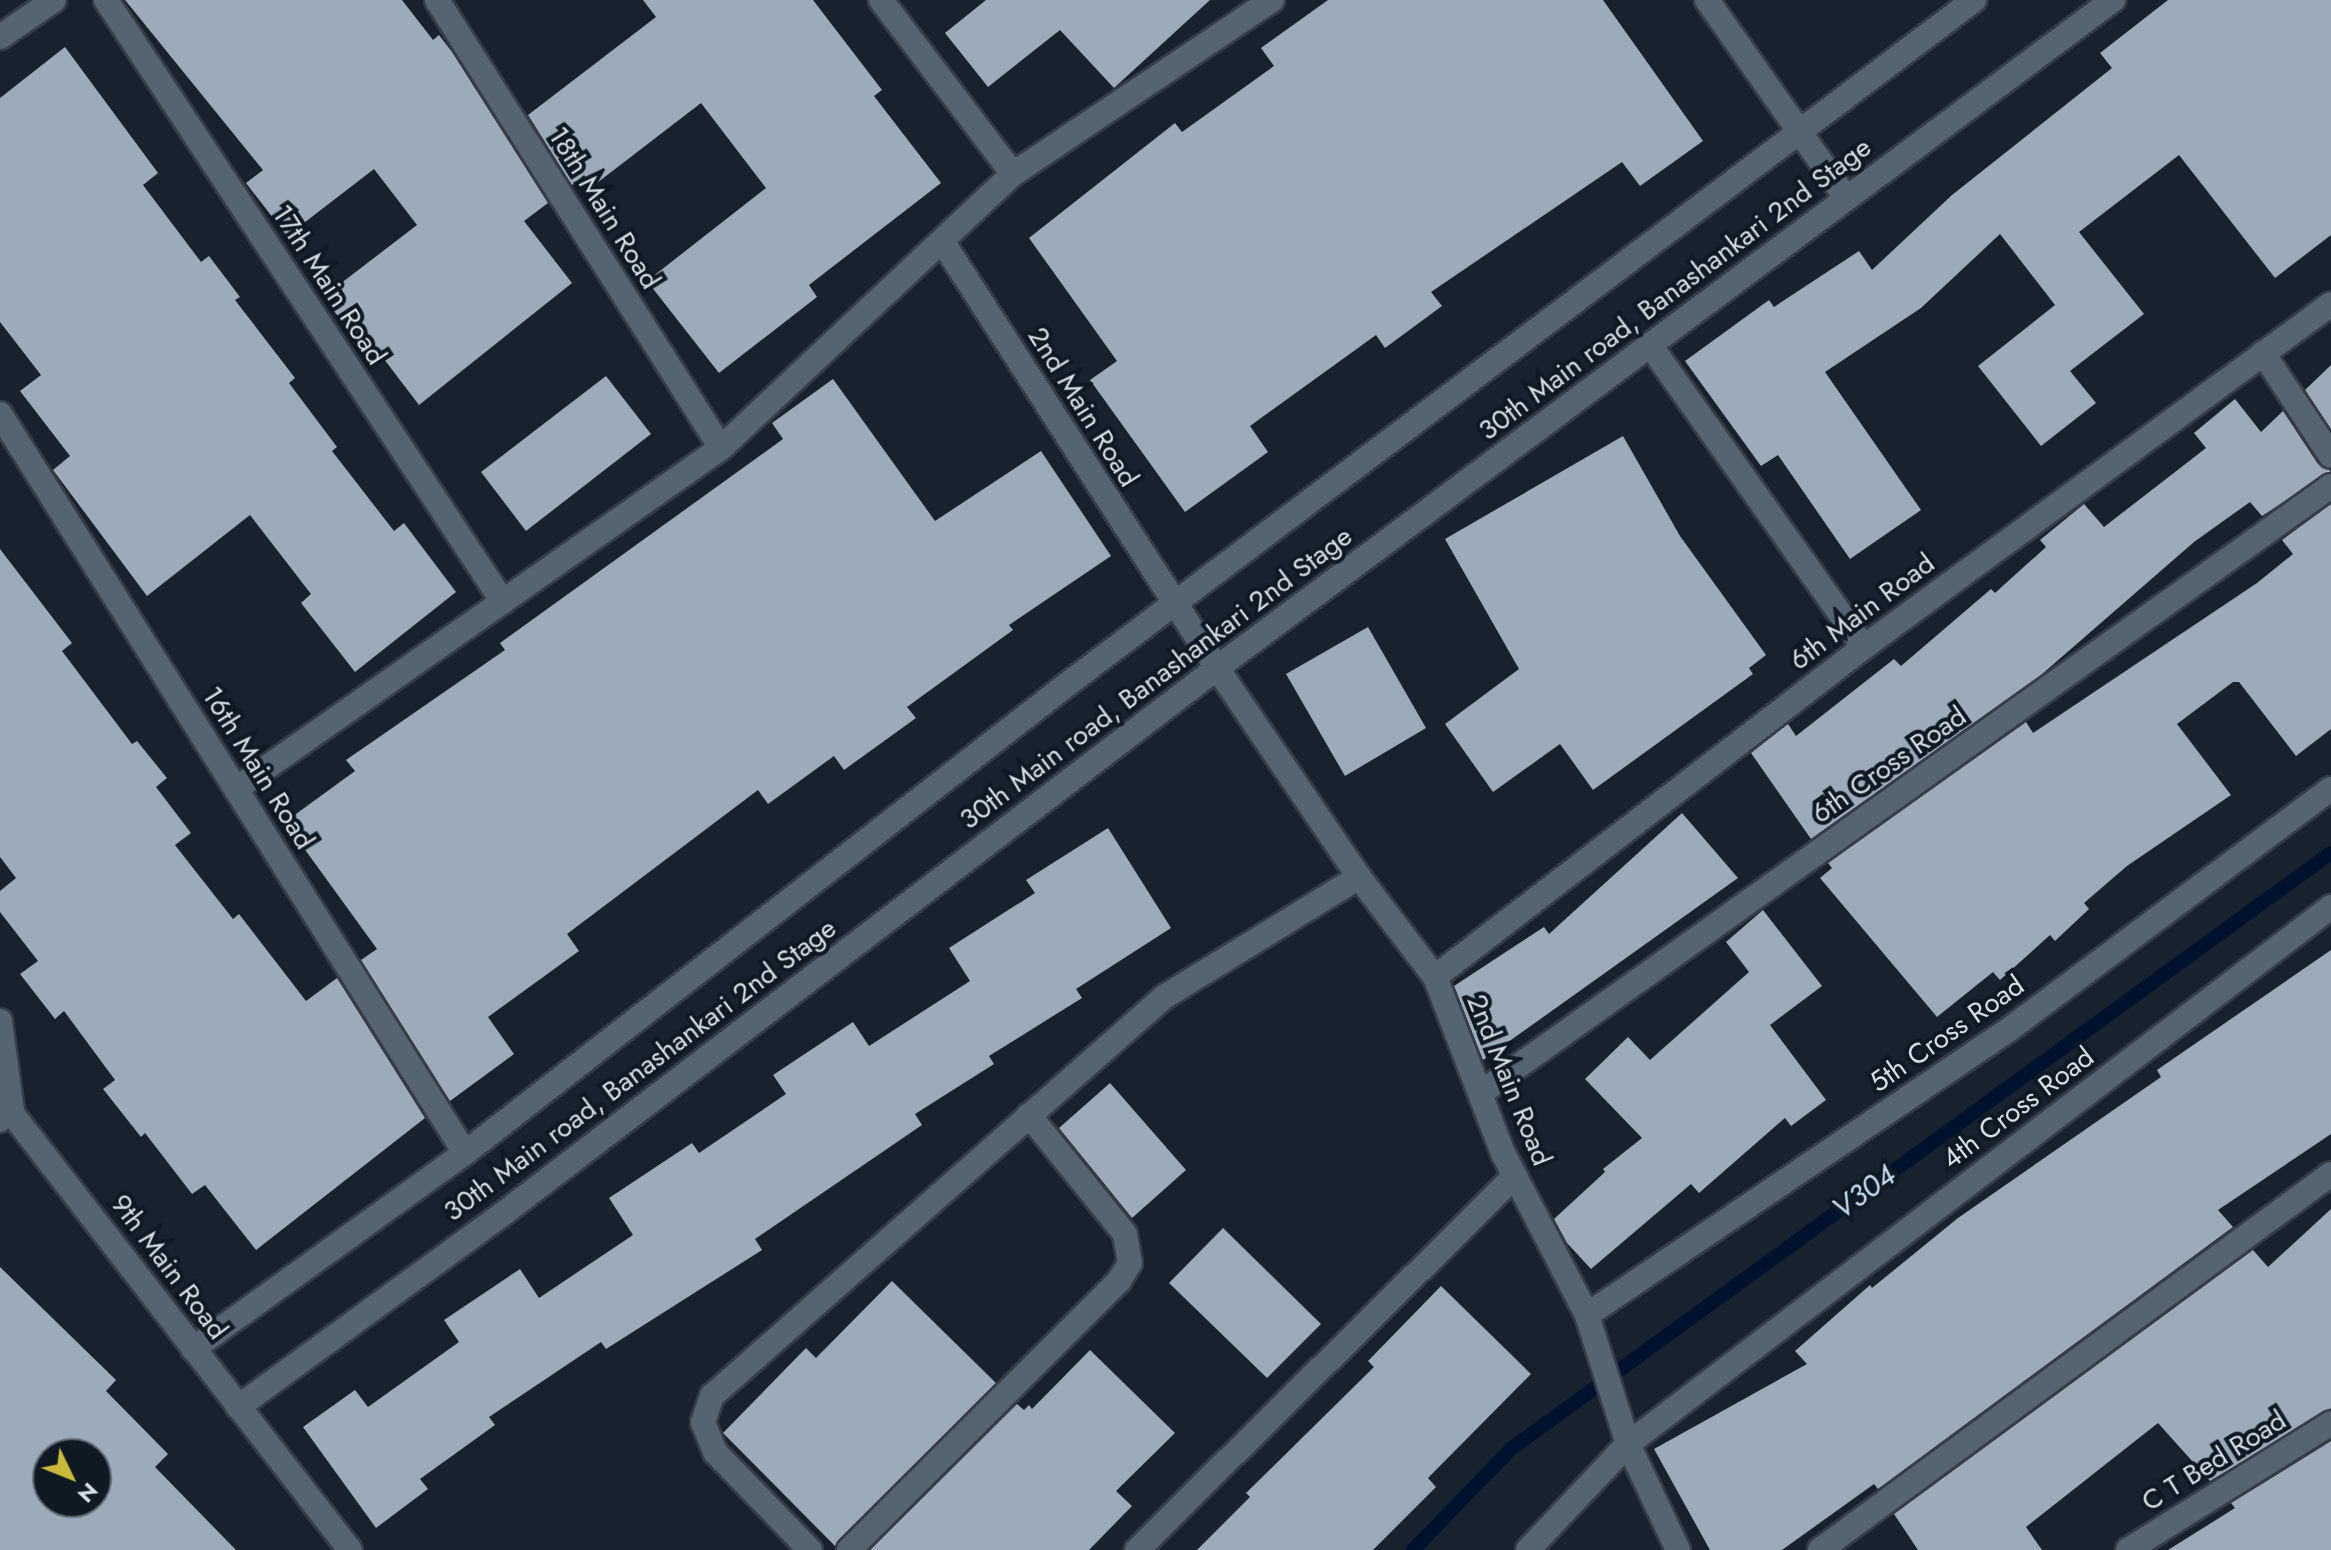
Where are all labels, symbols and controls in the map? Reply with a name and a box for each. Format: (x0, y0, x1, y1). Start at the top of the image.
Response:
street label: 18th Main Road (541, 121, 667, 295)
street label: 30th Main road, Banashankari 2nd Stage (1472, 130, 1878, 448)
street label: 17th Main Road (265, 199, 393, 371)
street label: 2nd Main Road (1021, 321, 1145, 493)
street label: 30th Main road, Banashankari 2nd Stage (953, 519, 1359, 837)
street label: 6th Main Road (1783, 547, 1941, 677)
street label: 16th Main Road (195, 680, 321, 856)
street label: 6th Cross Road (1805, 699, 1973, 831)
street label: 30th Main road, Banashankari 2nd Stage (437, 911, 843, 1229)
street label: 5th Cross Road (1863, 968, 2031, 1100)
street label: 2nd Main Road (1459, 989, 1559, 1171)
street label: 4th Cross Road (1936, 1040, 2100, 1176)
water label: V304 (1825, 1157, 1903, 1227)
street label: 9th Main Road (104, 1188, 234, 1346)
street label: C T Bed Road (2136, 1403, 2292, 1519)
north arrow (32, 1438, 112, 1518)
text: N (70, 1476, 106, 1510)

